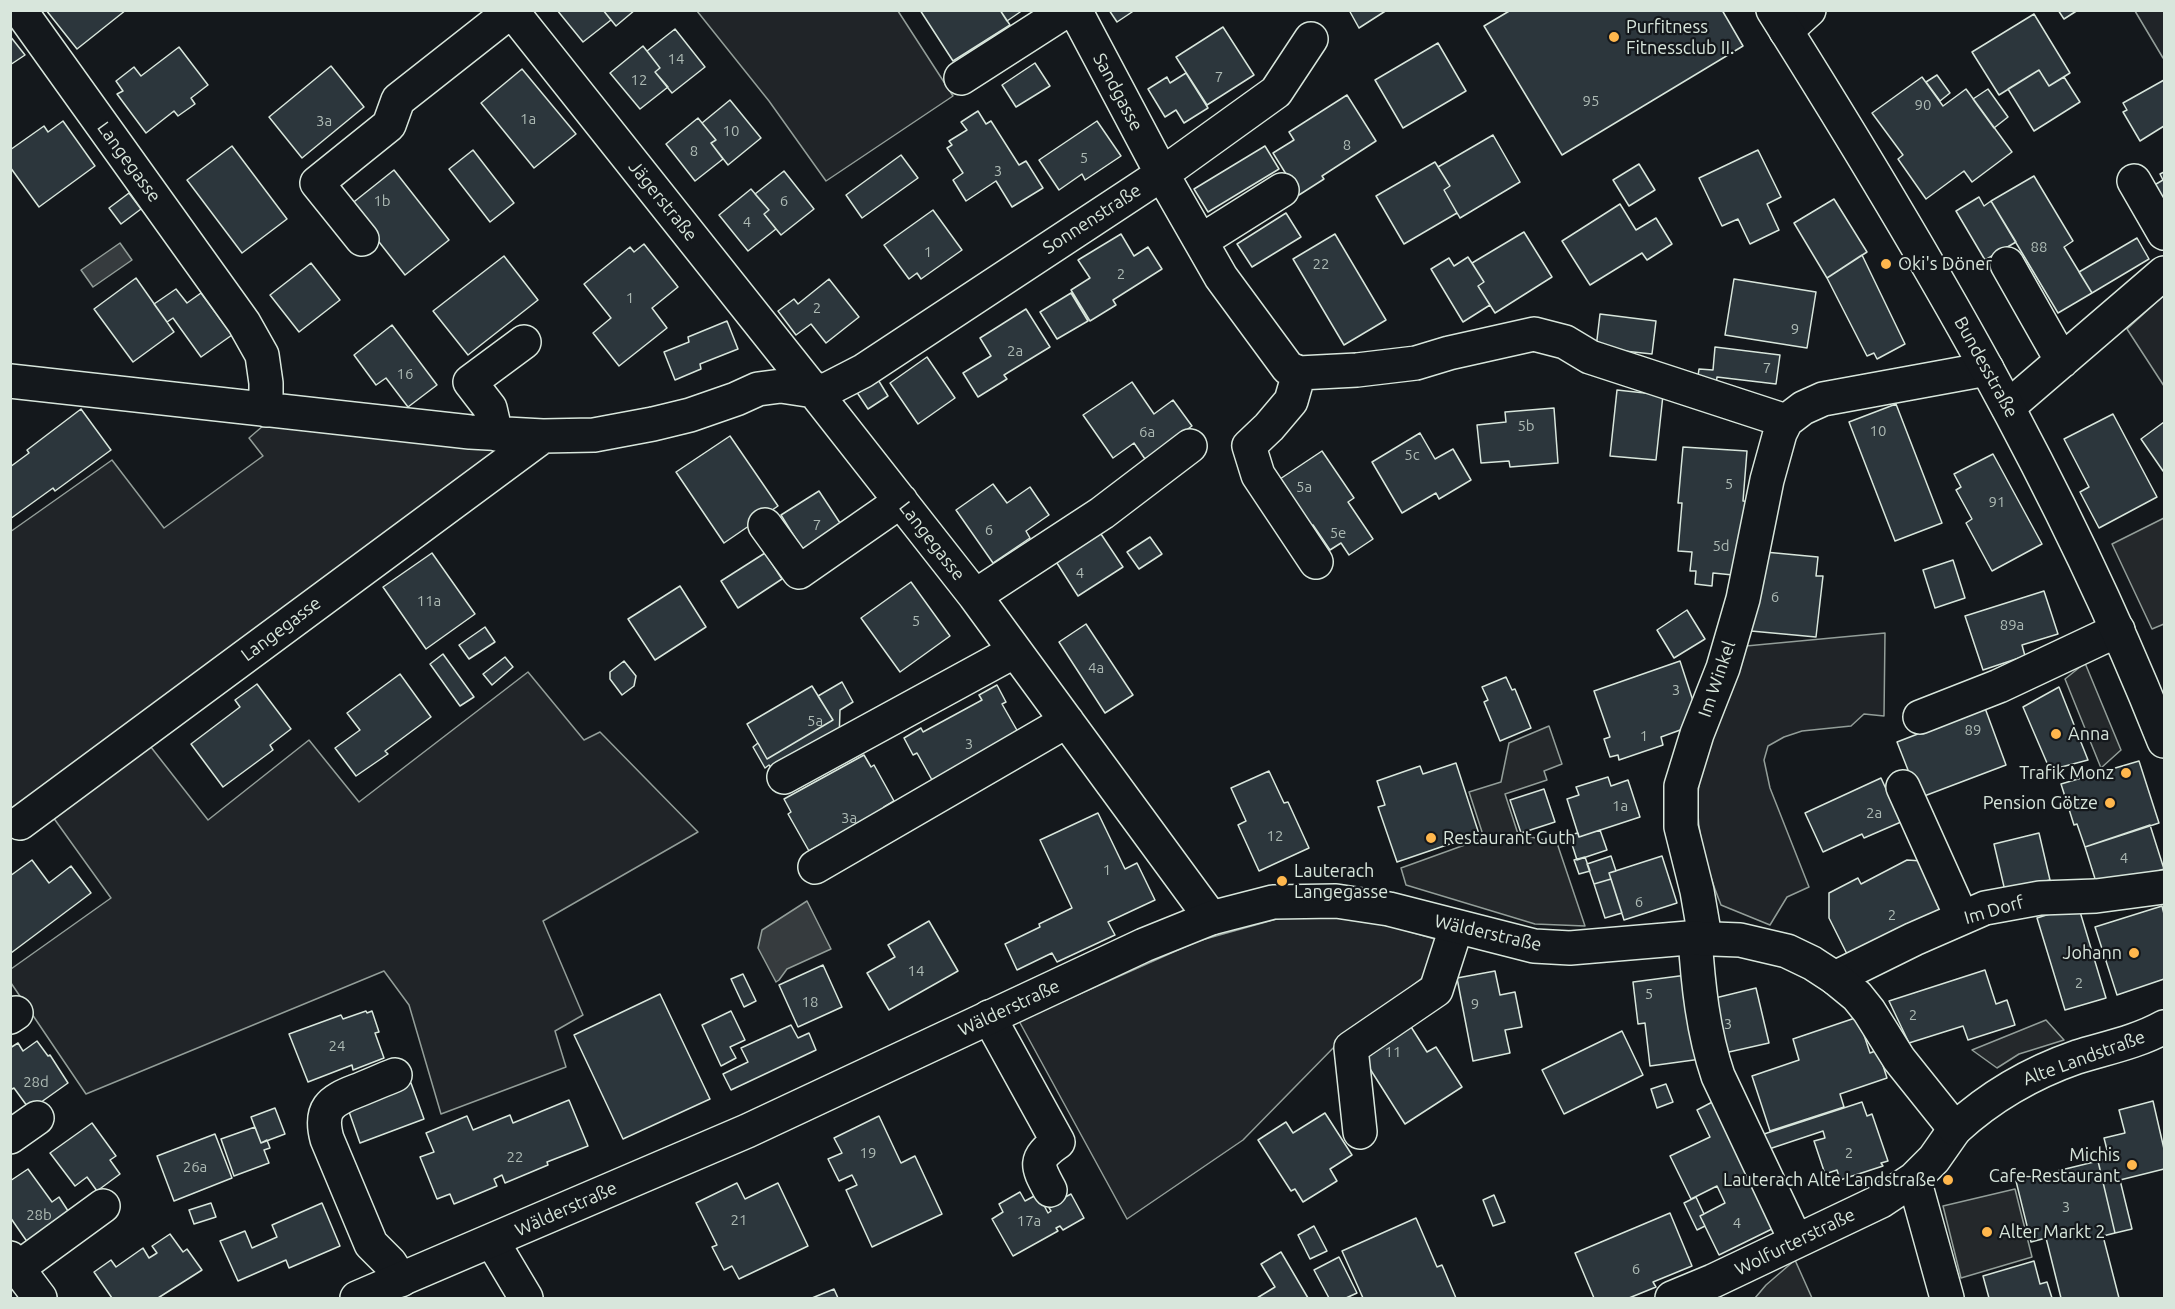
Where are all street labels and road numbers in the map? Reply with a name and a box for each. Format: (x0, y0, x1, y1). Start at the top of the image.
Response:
street label: Sandgasse (1089, 50, 1147, 134)
street label: Langegasse (93, 118, 165, 206)
street label: Jägerstraße (624, 157, 702, 245)
street label: Sonnenstraße (1039, 179, 1145, 259)
street label: Bundesstraße (1949, 313, 2023, 421)
street label: Langegasse (895, 497, 969, 585)
street label: Langegasse (237, 592, 325, 666)
street label: Im Winkel (1694, 638, 1740, 720)
street label: Im Dorf (1962, 891, 2026, 929)
street label: Wälderstraße (1432, 910, 1544, 956)
street label: Wälderstraße (955, 975, 1063, 1041)
street label: Alte Landstraße (2020, 1026, 2148, 1090)
street label: Wälderstraße (512, 1177, 620, 1241)
street label: Wolfurterstraße (1731, 1204, 1859, 1280)

